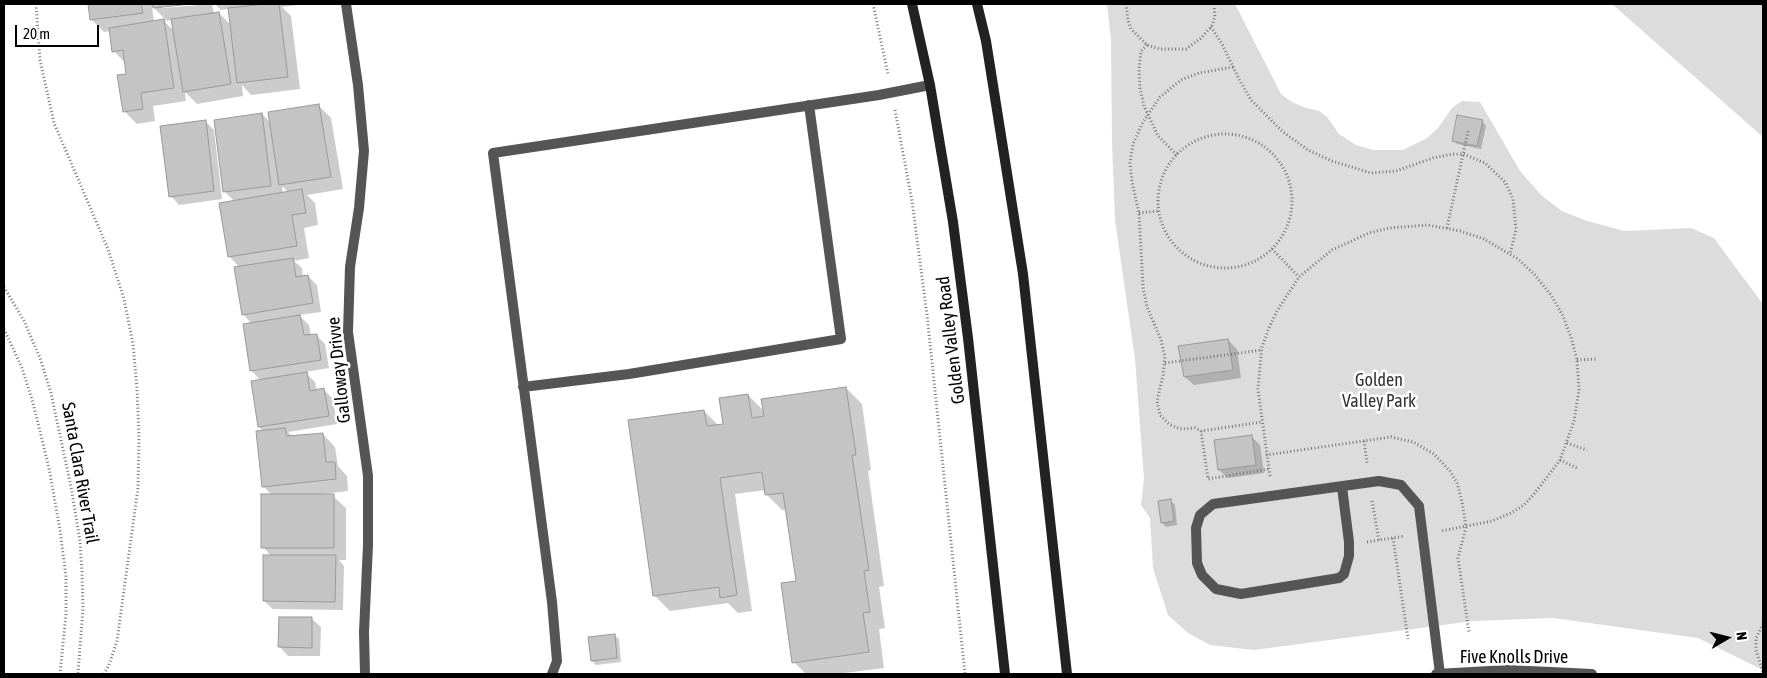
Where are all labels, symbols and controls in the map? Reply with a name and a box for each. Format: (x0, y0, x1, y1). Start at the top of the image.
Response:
scale bar (18, 15, 101, 47)
text: 20 m (23, 25, 50, 42)
street label: Golden Valley Road (932, 275, 970, 405)
street label: Galloway Drivve (323, 316, 355, 424)
park label: Golden Valley Park (1342, 369, 1416, 412)
street label: Santa Clara River Trail (57, 401, 103, 545)
north arrow (1702, 613, 1752, 663)
text: N (1733, 631, 1750, 641)
street label: Five Knolls Drive (1460, 646, 1568, 668)

